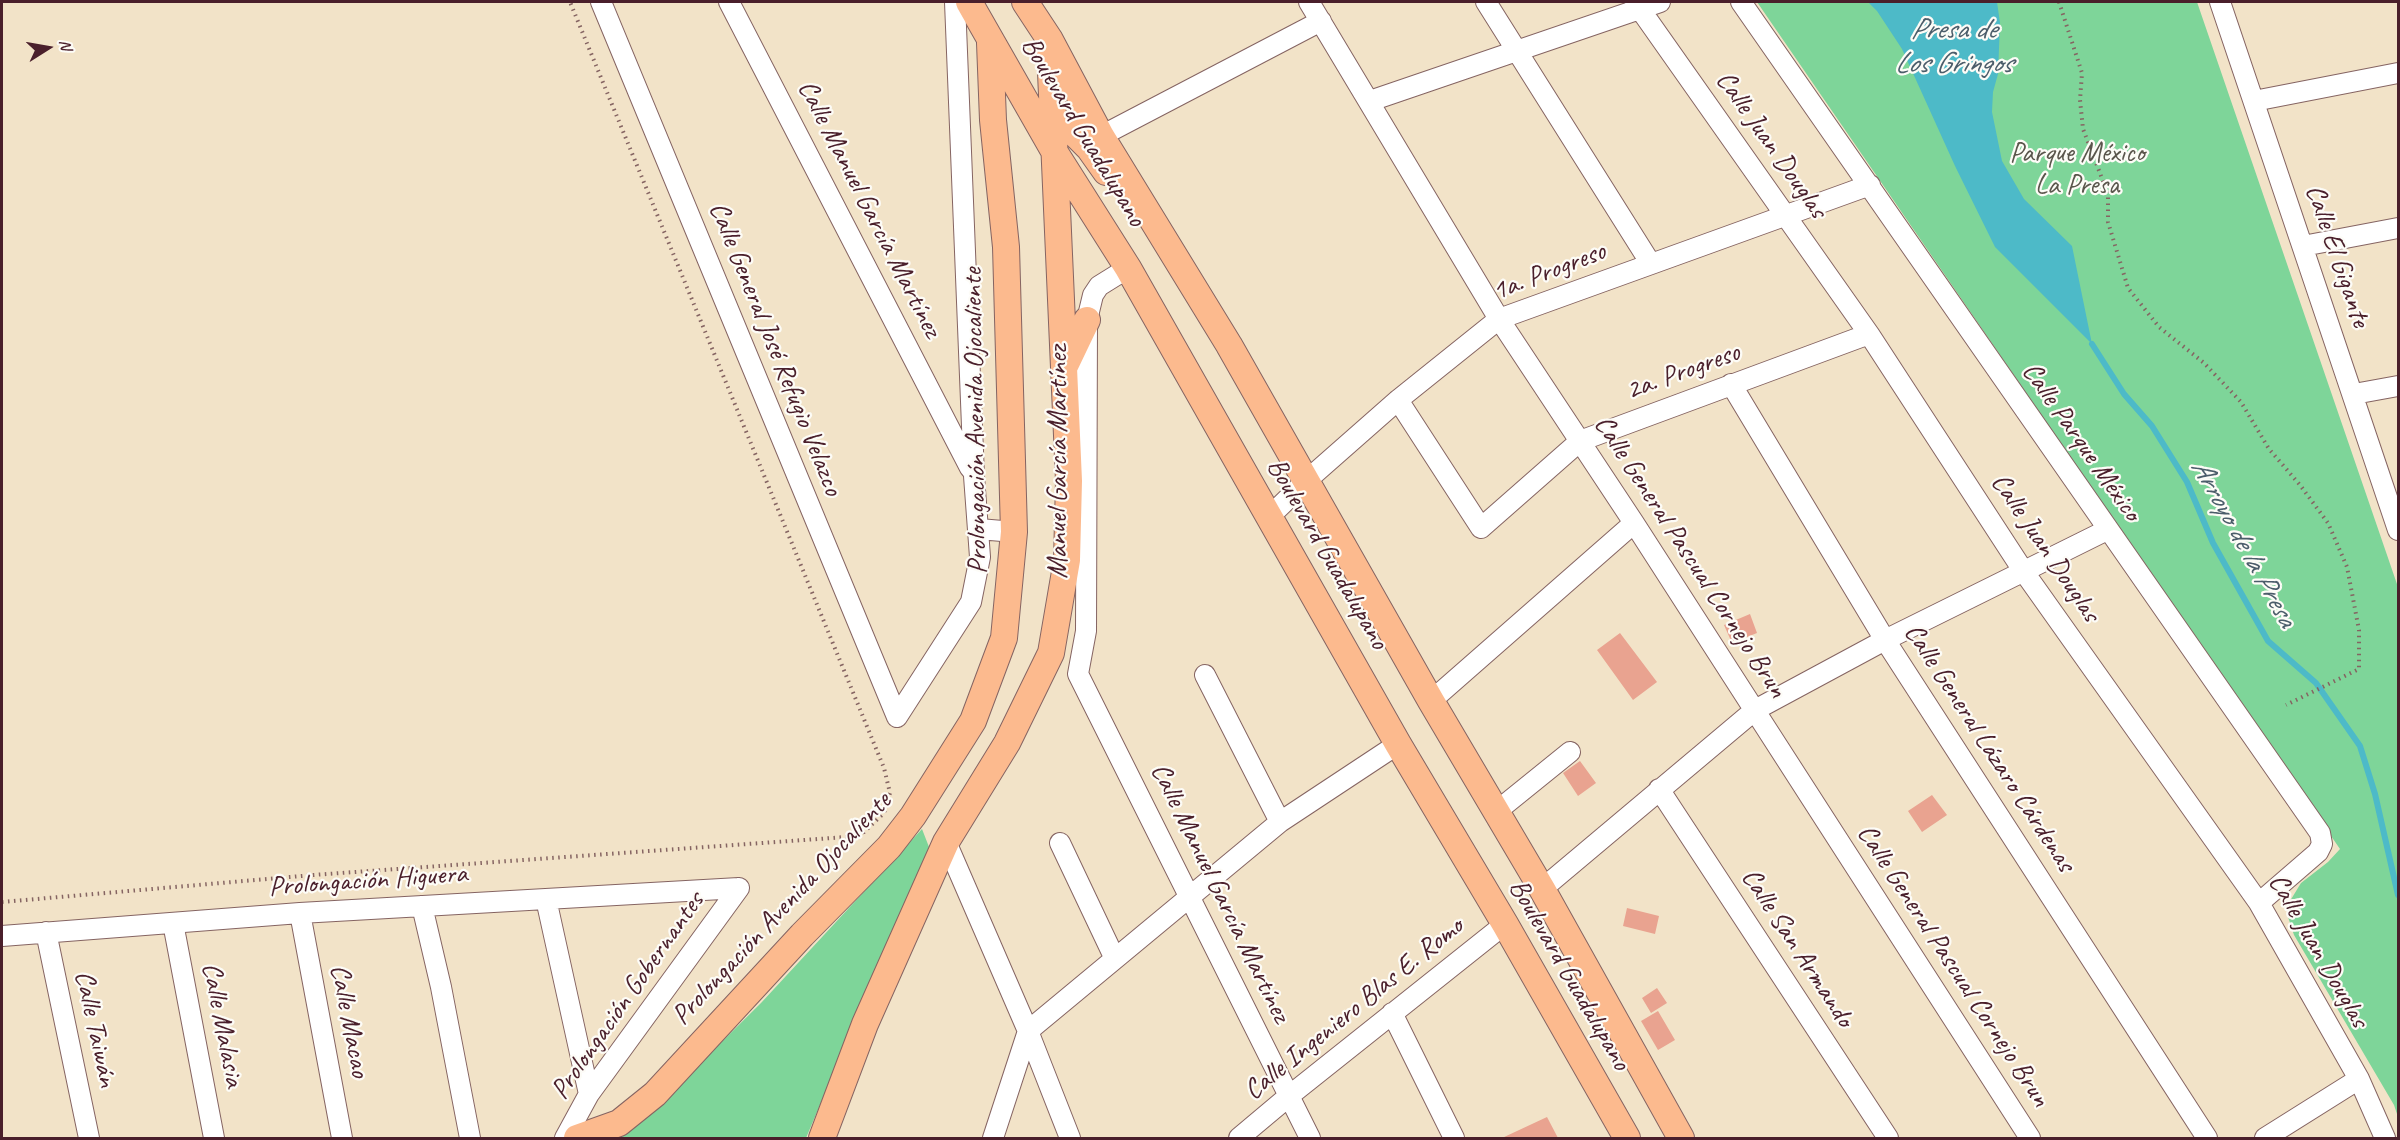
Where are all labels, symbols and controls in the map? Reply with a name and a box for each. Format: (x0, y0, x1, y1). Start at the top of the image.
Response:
water label: Presa de Los Gringos (1895, 12, 2011, 82)
north arrow (18, 18, 78, 78)
street label: Boulevard Guadalupano (1013, 31, 1153, 233)
text: N (55, 38, 76, 51)
street label: Calle Juan Douglas (1708, 65, 1834, 225)
street label: Calle Manuel García Martínez (790, 75, 948, 343)
park label: Parque México La Presa (2009, 137, 2145, 203)
street label: Calle El Gigante (2297, 180, 2377, 332)
street label: Calle General José Refugio Velazco (701, 197, 849, 501)
street label: 1a. Progreso (1488, 235, 1610, 309)
street label: Prolongación Avenida Ojocaliente (957, 268, 995, 574)
street label: 2a. Progreso (1622, 336, 1744, 408)
street label: Manuel García Martínez (1042, 345, 1076, 579)
street label: Calle Parque México (2014, 356, 2148, 528)
street label: Calle General Pascual Cornejo Brun (1586, 409, 1794, 705)
street label: Boulevard Guadalupano (1259, 452, 1395, 656)
water label: Arroyo de la Presa (2182, 453, 2304, 633)
street label: Calle Juan Douglas (1983, 467, 2107, 629)
street label: Calle General Lázaro Cárdenas (1896, 618, 2082, 878)
street label: Calle Manuel García Martínez (1143, 758, 1297, 1028)
street label: Prolongación Avenida Ojocaliente (665, 785, 899, 1033)
street label: Calle General Pascual Cornejo Brun (1849, 818, 2057, 1114)
street label: Prolongación Higuera (268, 857, 468, 905)
street label: Calle San Armando (1733, 862, 1861, 1034)
street label: Calle Juan Douglas (2260, 868, 2376, 1034)
street label: Boulevard Guadalupano (1501, 873, 1637, 1077)
street label: Prolongación Gobernantes (544, 886, 712, 1106)
street label: Calle Ingeniero Blas E. Romo (1238, 910, 1470, 1108)
street label: Calle Malasia (193, 960, 251, 1090)
street label: Calle Macao (322, 962, 376, 1080)
street label: Calle Taiwán (66, 968, 124, 1090)

